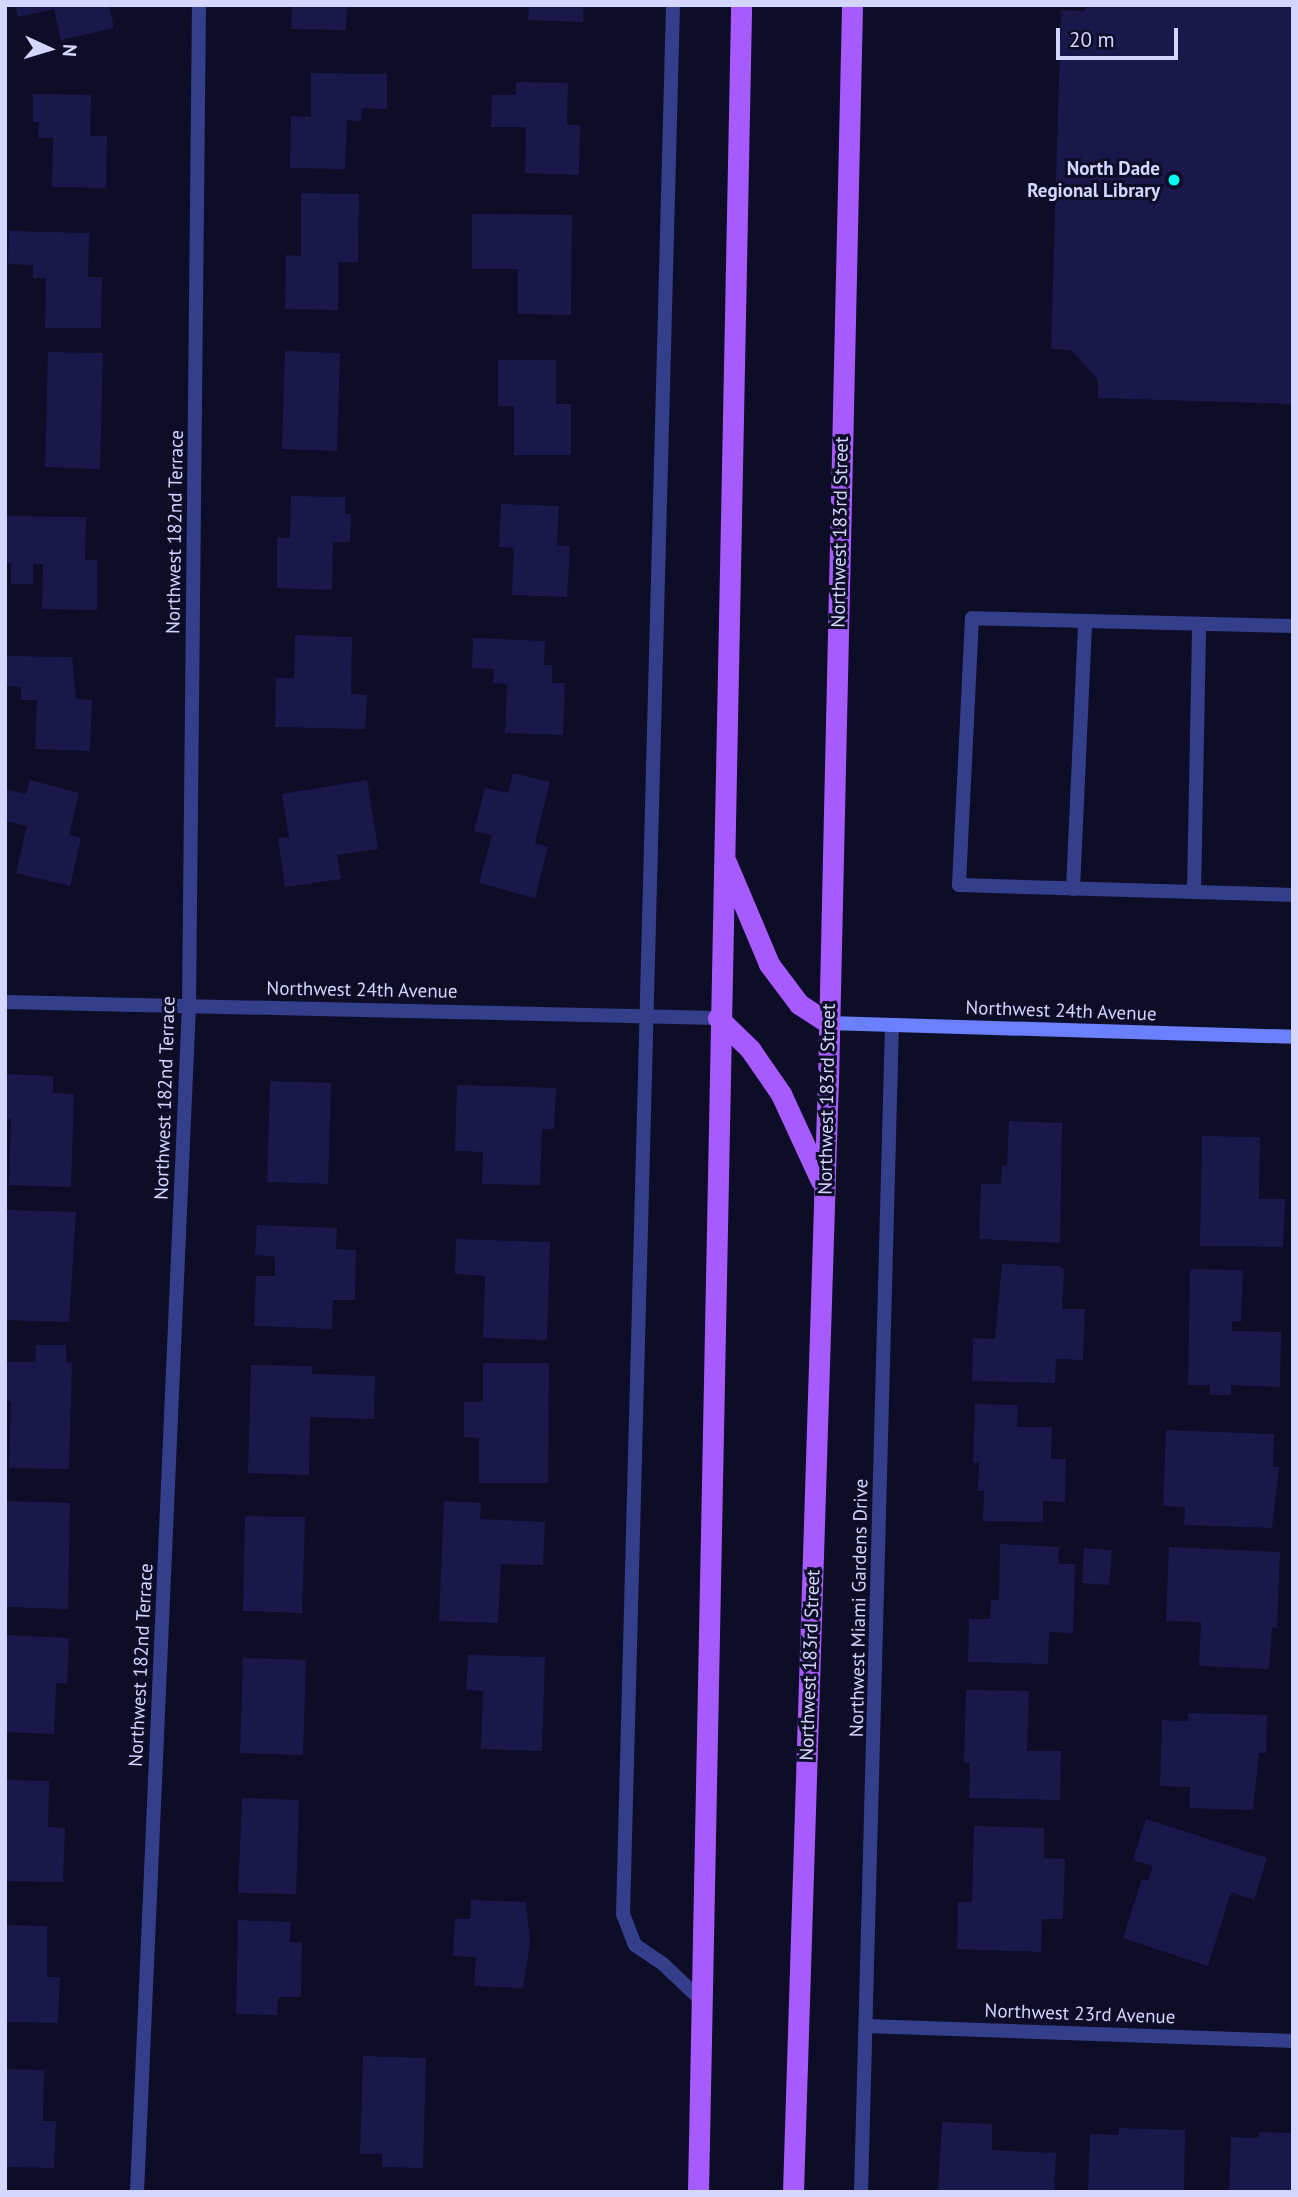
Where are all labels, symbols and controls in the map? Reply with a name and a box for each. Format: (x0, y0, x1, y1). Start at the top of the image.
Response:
north arrow (14, 14, 84, 84)
scale bar (1060, 14, 1182, 58)
text: 20 m (1069, 26, 1115, 53)
text: N (58, 43, 82, 58)
place label: North Dade Regional Library (1027, 158, 1160, 202)
marker: North Dade Regional Library (1166, 172, 1182, 188)
street label: Northwest 182nd Terrace (162, 430, 188, 634)
street label: Northwest 183rd Street (827, 436, 853, 628)
street label: Northwest 24th Avenue (266, 977, 458, 1003)
street label: Northwest 182nd Terrace (150, 995, 180, 1201)
street label: Northwest 24th Avenue (965, 996, 1157, 1026)
street label: Northwest 183rd Street (814, 1003, 840, 1195)
street label: Northwest Miami Gardens Drive (845, 1479, 873, 1737)
street label: Northwest 182nd Terrace (124, 1562, 158, 1768)
street label: Northwest 183rd Street (795, 1569, 825, 1761)
street label: Northwest 23rd Avenue (984, 1999, 1176, 2029)

